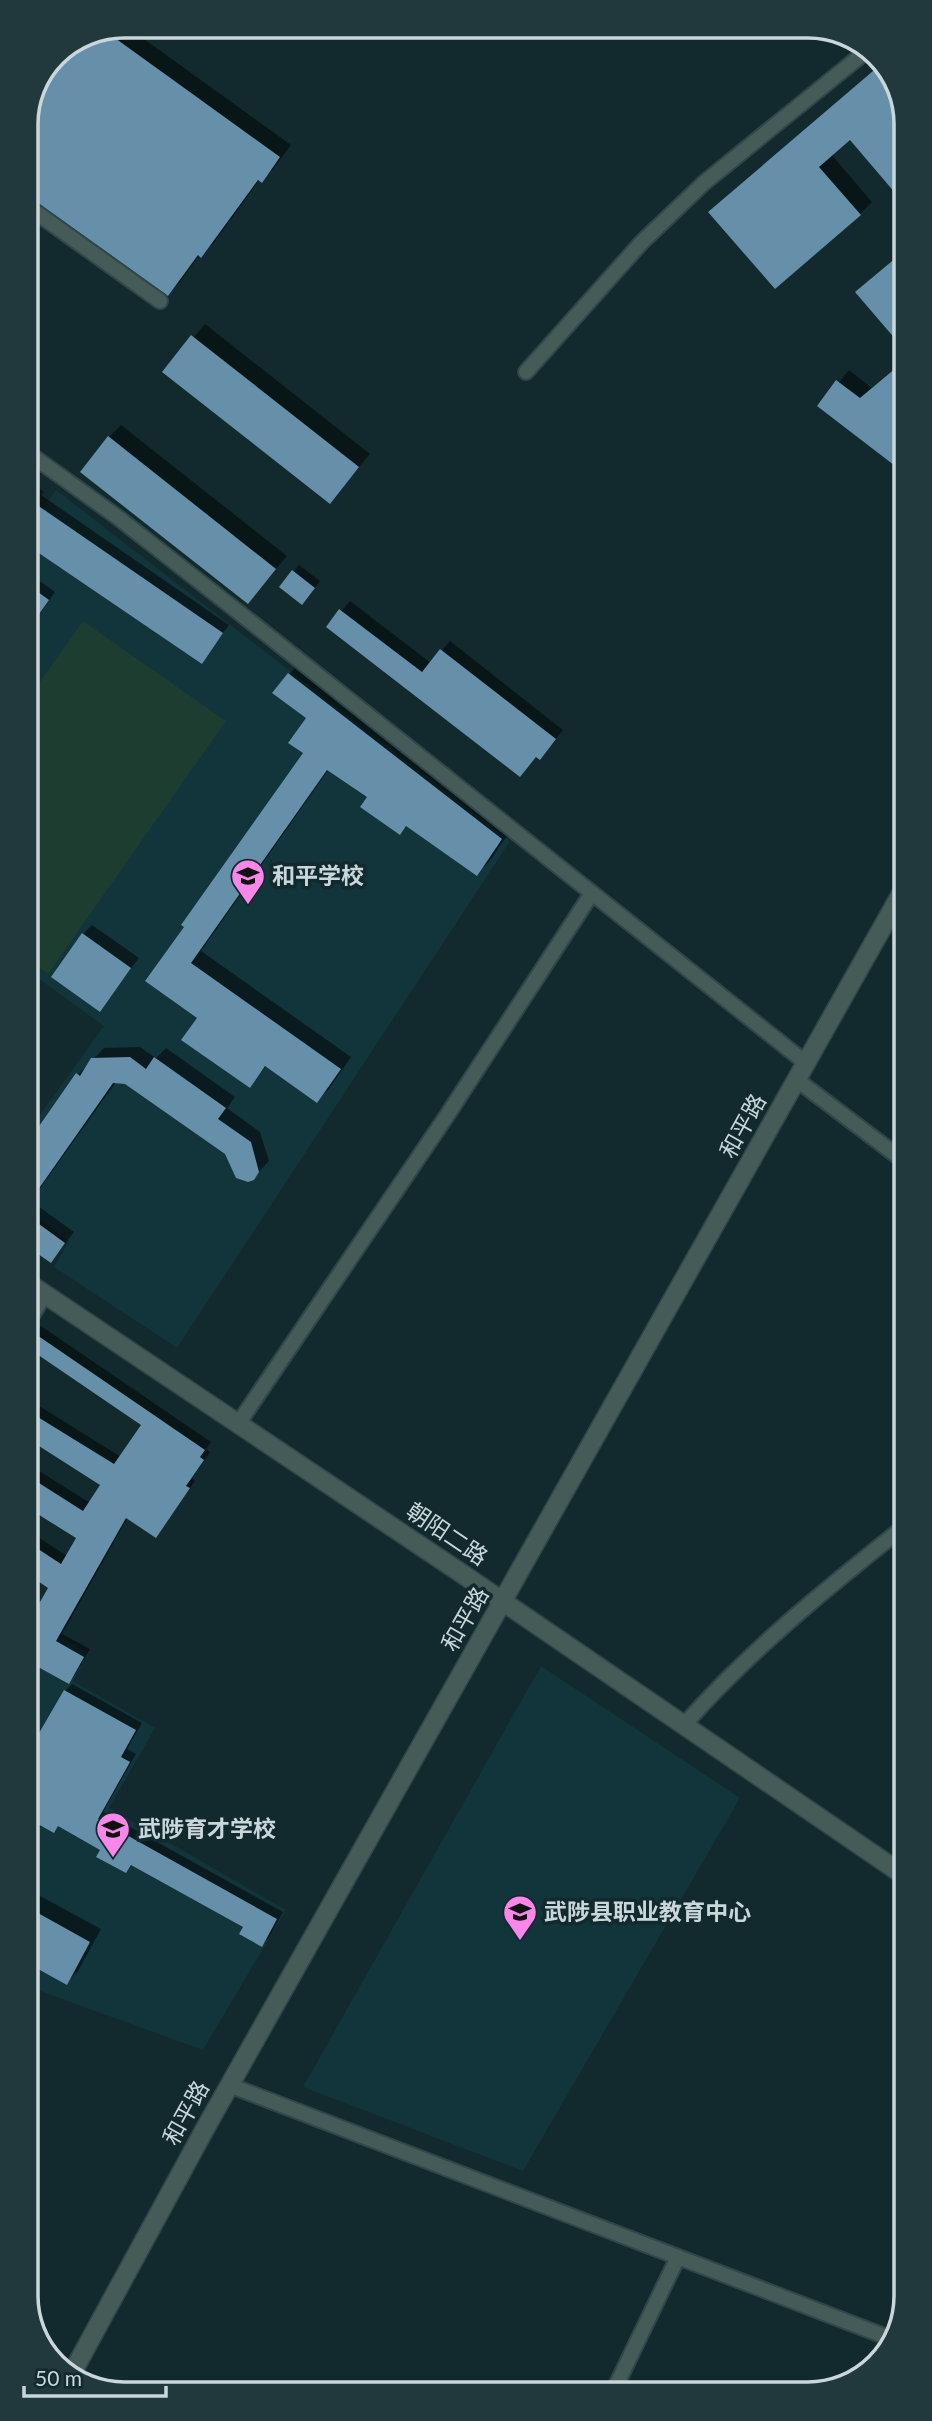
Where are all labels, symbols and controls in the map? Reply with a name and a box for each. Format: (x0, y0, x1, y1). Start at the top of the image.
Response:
school or university icon: 和平学校 (229, 857, 267, 906)
place label: 和平学校 (272, 861, 364, 889)
street label: 和平路 (713, 1089, 771, 1162)
street label: 朝阳二路 (402, 1496, 494, 1571)
street label: 和平路 (435, 1582, 494, 1655)
school or university icon: 武陟育才学校 (94, 1810, 132, 1859)
place label: 武陟育才学校 (138, 1814, 276, 1842)
school or university icon: 武陟县职业教育中心 (501, 1893, 539, 1942)
place label: 武陟县职业教育中心 (544, 1897, 751, 1925)
street label: 和平路 (156, 2076, 214, 2149)
scale bar (24, 2354, 166, 2398)
text: 50 m (35, 2365, 82, 2390)

